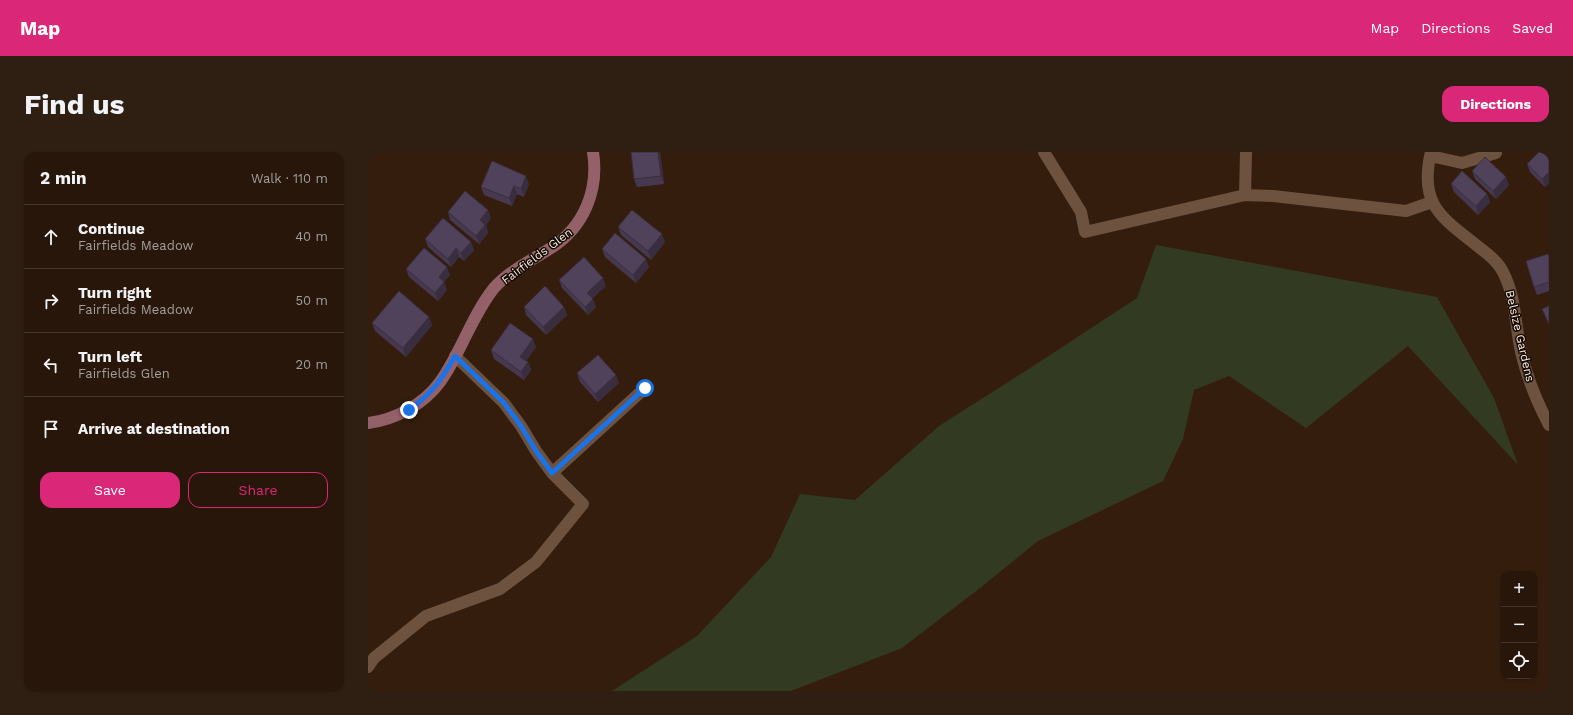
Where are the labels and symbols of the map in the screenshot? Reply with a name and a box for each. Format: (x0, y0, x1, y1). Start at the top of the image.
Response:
street label: Fairfields Glen (499, 225, 575, 287)
street label: Belsize Gardens (1503, 289, 1537, 383)
route start (636, 379, 654, 397)
route end (400, 401, 418, 419)

